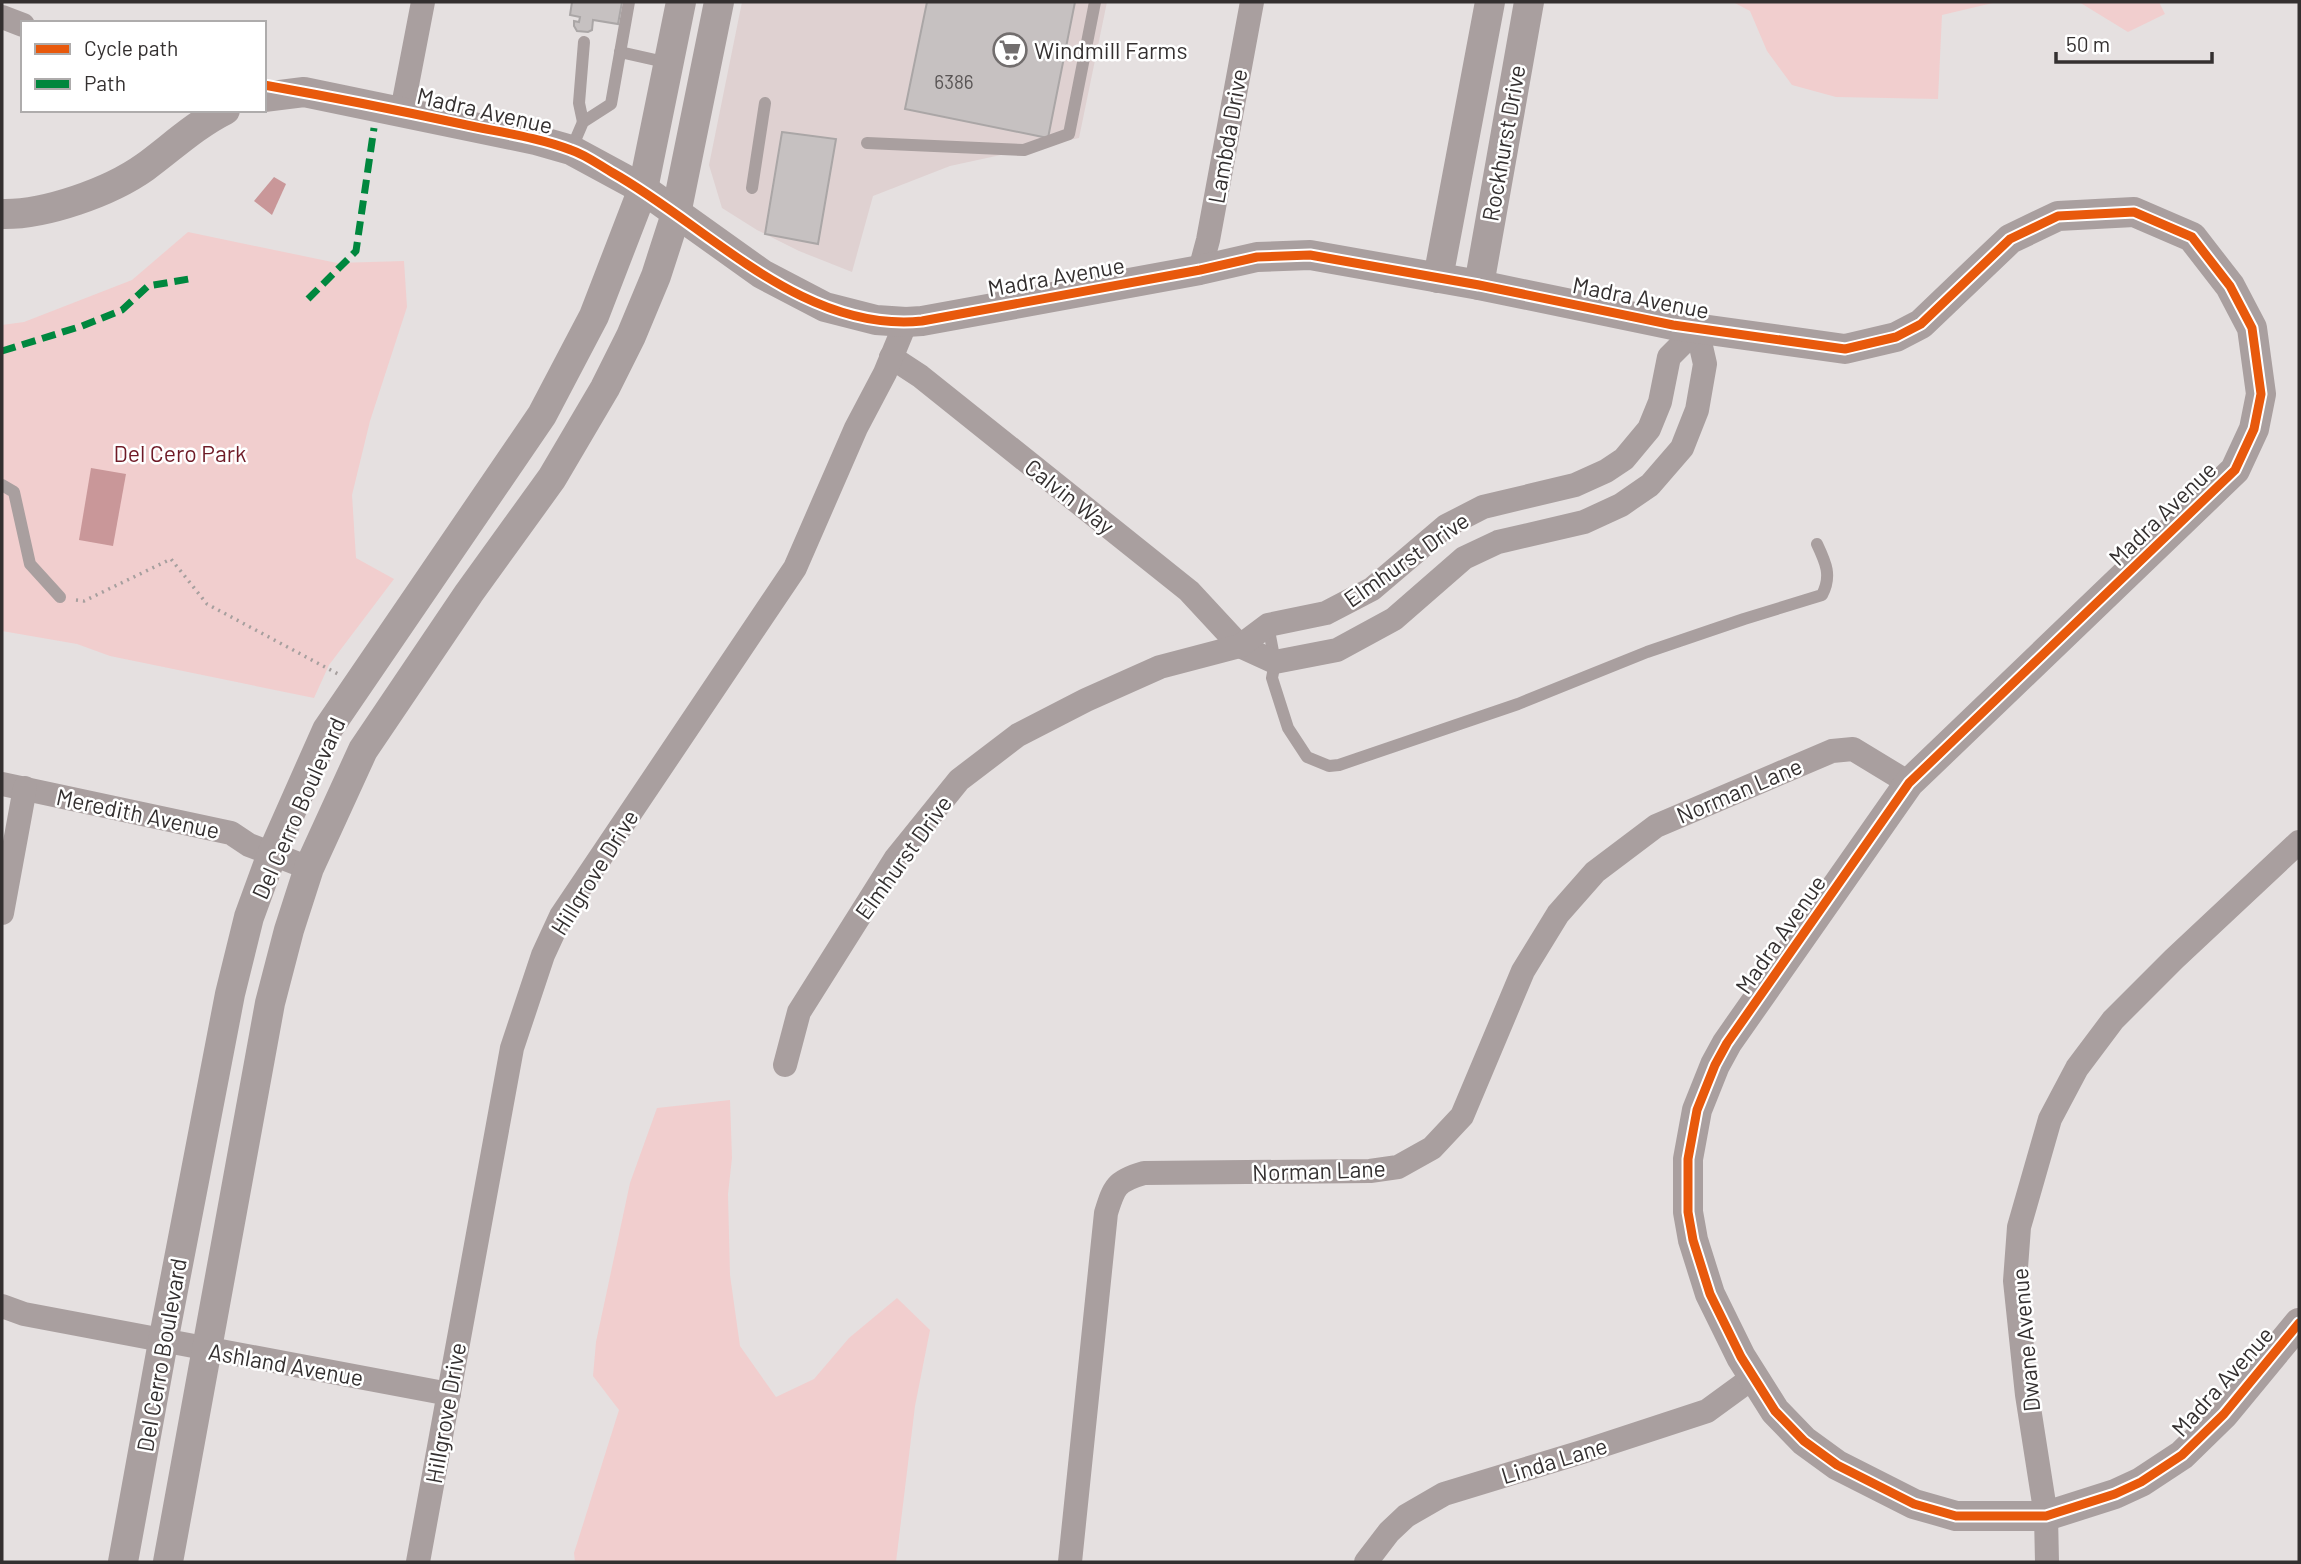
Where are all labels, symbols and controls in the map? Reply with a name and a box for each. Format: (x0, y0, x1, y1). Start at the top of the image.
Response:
legend (21, 21, 266, 112)
scale bar (2056, 21, 2212, 65)
supermarket icon: Windmill Farms (991, 31, 1029, 69)
text: 50 m (2066, 31, 2110, 56)
text: Cycle path (84, 35, 178, 60)
place label: Windmill Farms (1034, 36, 1187, 64)
street label: Rockhurst Drive (1475, 63, 1531, 223)
street label: Lambda Drive (1201, 66, 1253, 206)
text: Path (84, 70, 126, 95)
house number: 6386 (934, 70, 974, 93)
street label: Madra Avenue (414, 81, 556, 139)
street label: Madra Avenue (985, 250, 1127, 302)
street label: Madra Avenue (1570, 270, 1712, 324)
park label: Del Cero Park (113, 439, 247, 467)
street label: Calvin Way (1020, 452, 1121, 540)
street label: Madra Avenue (2102, 455, 2222, 571)
street label: Elmhurst Drive (1338, 506, 1474, 612)
street label: Del Cerro Boulevard (245, 713, 351, 903)
street label: Norman Lane (1672, 751, 1806, 829)
street label: Meredith Avenue (54, 782, 222, 844)
street label: Elmhurst Drive (849, 790, 957, 924)
street label: Hillgrove Drive (544, 804, 644, 940)
street label: Madra Avenue (1729, 869, 1831, 999)
street label: Norman Lane (1252, 1154, 1386, 1186)
street label: Del Cerro Boulevard (130, 1256, 192, 1454)
street label: Dwane Avenue (2005, 1267, 2045, 1413)
street label: Madra Avenue (2165, 1320, 2279, 1442)
street label: Ashland Avenue (206, 1337, 366, 1391)
street label: Hillgrove Drive (419, 1340, 471, 1486)
street label: Linda Lane (1498, 1431, 1610, 1489)

